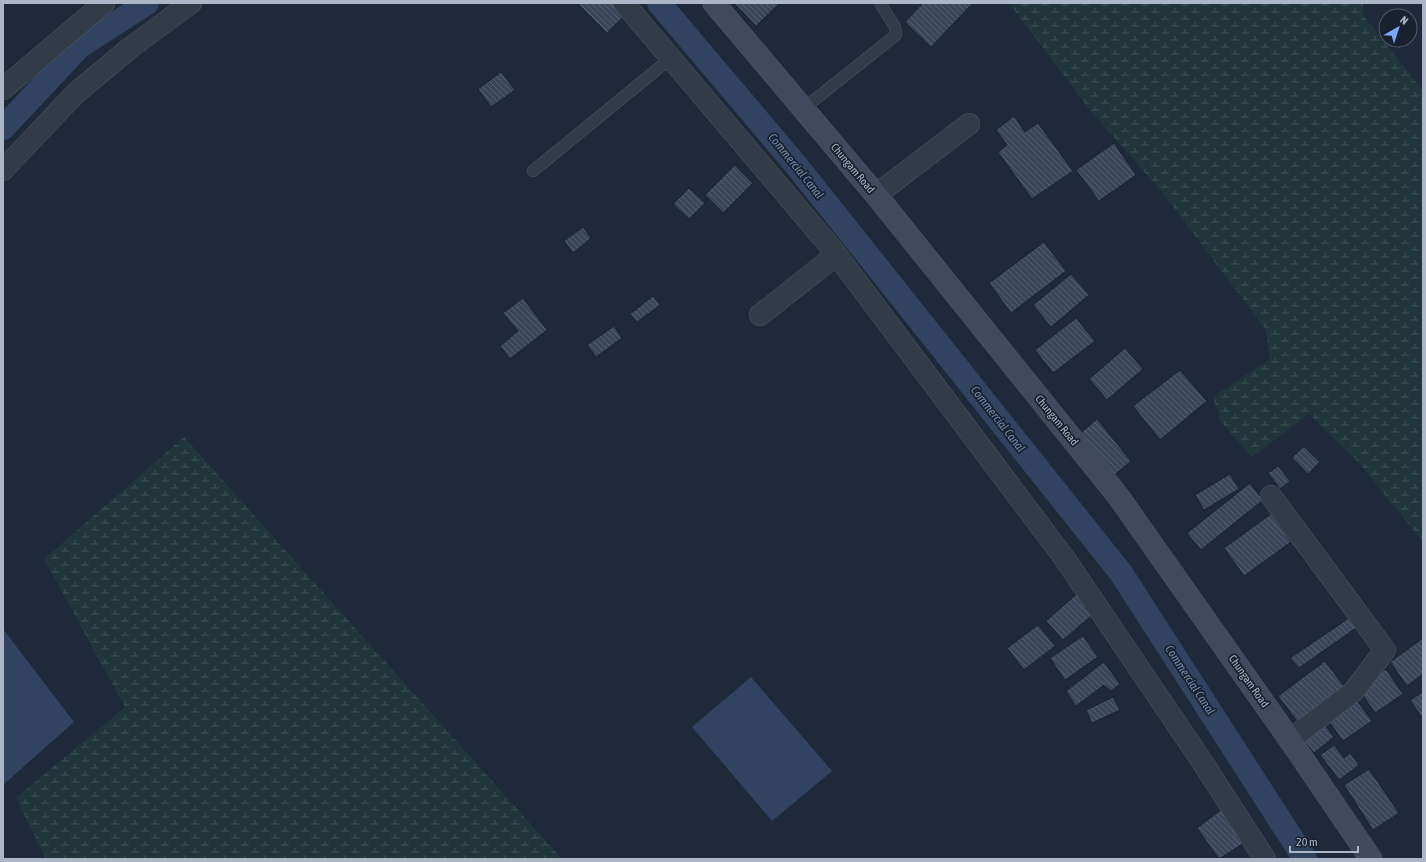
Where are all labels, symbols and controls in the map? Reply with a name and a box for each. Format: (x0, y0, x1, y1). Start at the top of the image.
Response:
north arrow (1378, 8, 1418, 48)
text: N (1398, 14, 1411, 27)
water label: Commercial Canal (765, 130, 827, 202)
street label: Chungam Road (829, 141, 877, 195)
water label: Commercial Canal (968, 383, 1028, 455)
street label: Chungam Road (1033, 393, 1081, 447)
water label: Commercial Canal (1162, 643, 1218, 717)
street label: Chungam Road (1227, 653, 1271, 709)
scale bar (1290, 828, 1358, 854)
text: 20 m (1296, 835, 1318, 849)

